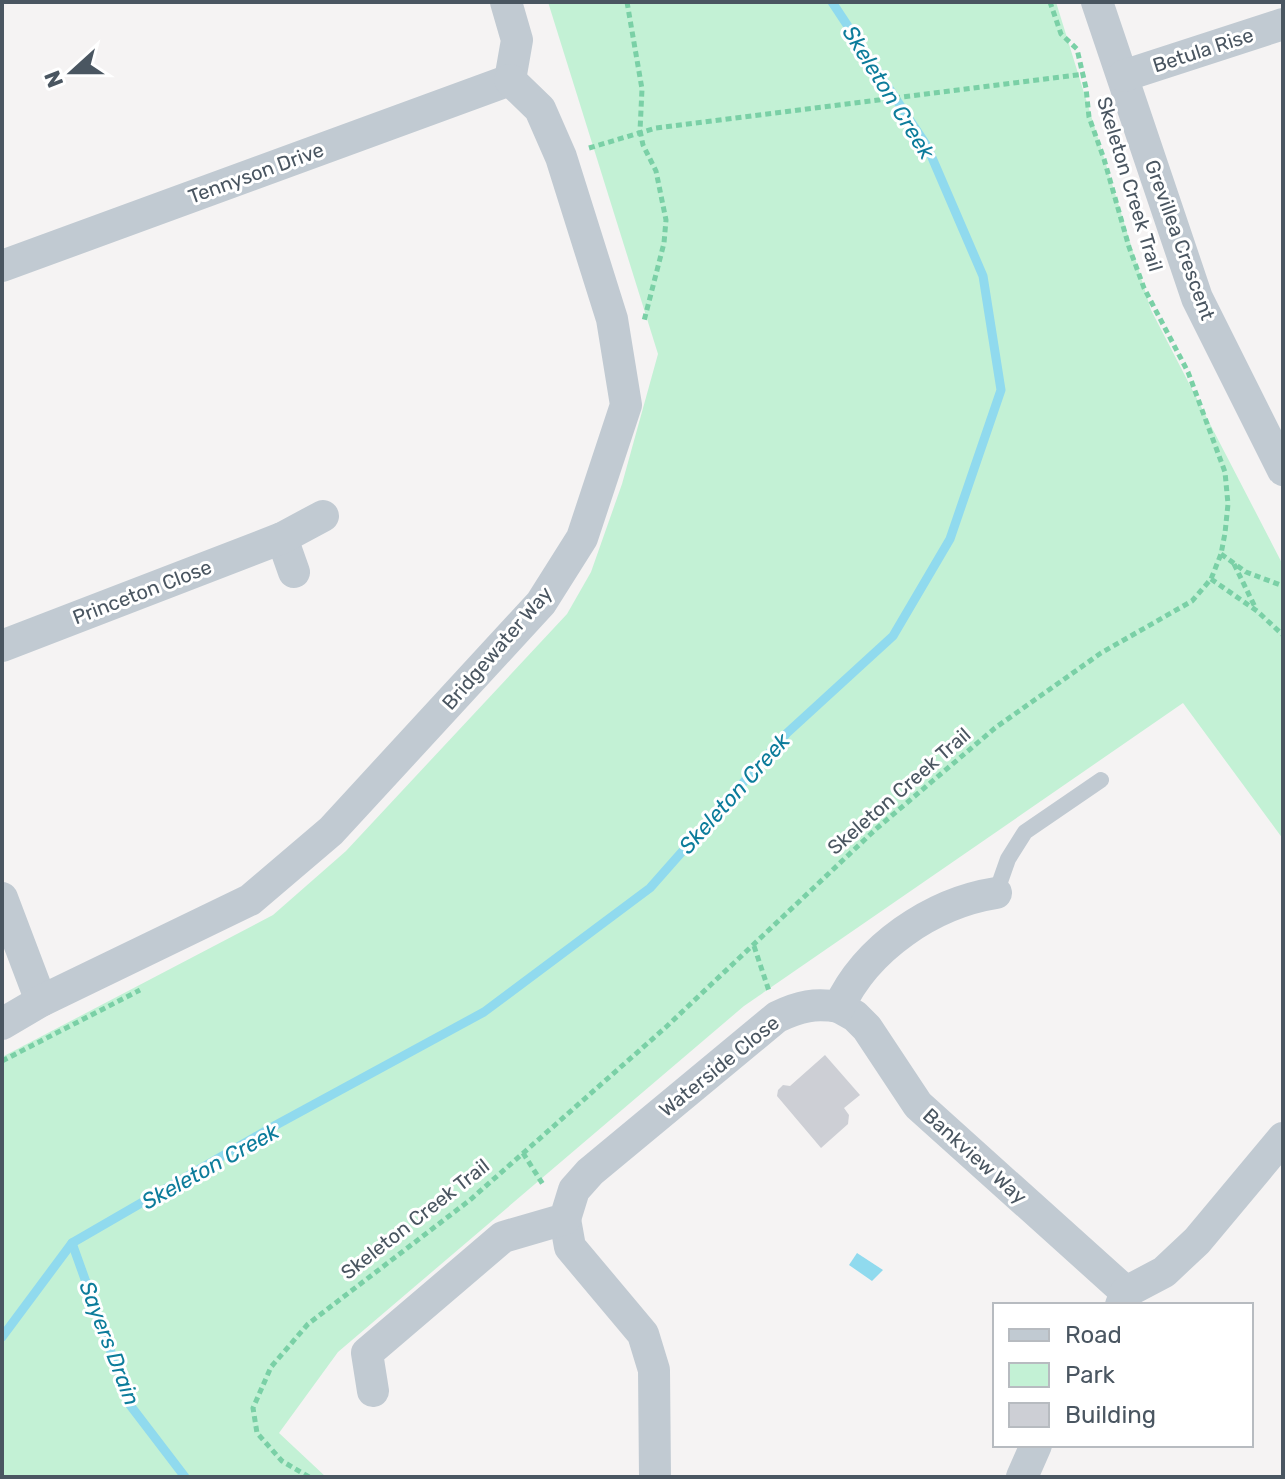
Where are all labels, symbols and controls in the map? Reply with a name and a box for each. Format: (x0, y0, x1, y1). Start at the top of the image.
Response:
water label: Skeleton Creek (837, 20, 941, 165)
street label: Betula Rise (1150, 22, 1256, 78)
north arrow (32, 32, 112, 112)
text: N (38, 67, 69, 91)
street label: Skeleton Creek Trail (1092, 94, 1168, 274)
street label: Tennyson Drive (185, 137, 327, 209)
street label: Grevillea Crescent (1140, 157, 1220, 324)
street label: Princeton Close (69, 554, 215, 630)
street label: Bridgewater Way (437, 581, 557, 715)
street label: Skeleton Creek Trail (823, 722, 975, 860)
water label: Skeleton Creek (673, 727, 796, 859)
street label: Waterside Close (654, 1010, 784, 1122)
street label: Bankview Way (918, 1103, 1032, 1209)
water label: Skeleton Creek (137, 1117, 284, 1215)
street label: Skeleton Creek Trail (336, 1154, 494, 1284)
water label: Sayers Drain (73, 1277, 146, 1409)
legend (993, 1303, 1253, 1447)
text: Road (1065, 1321, 1122, 1349)
text: Park (1065, 1361, 1116, 1389)
text: Building (1065, 1401, 1156, 1429)

